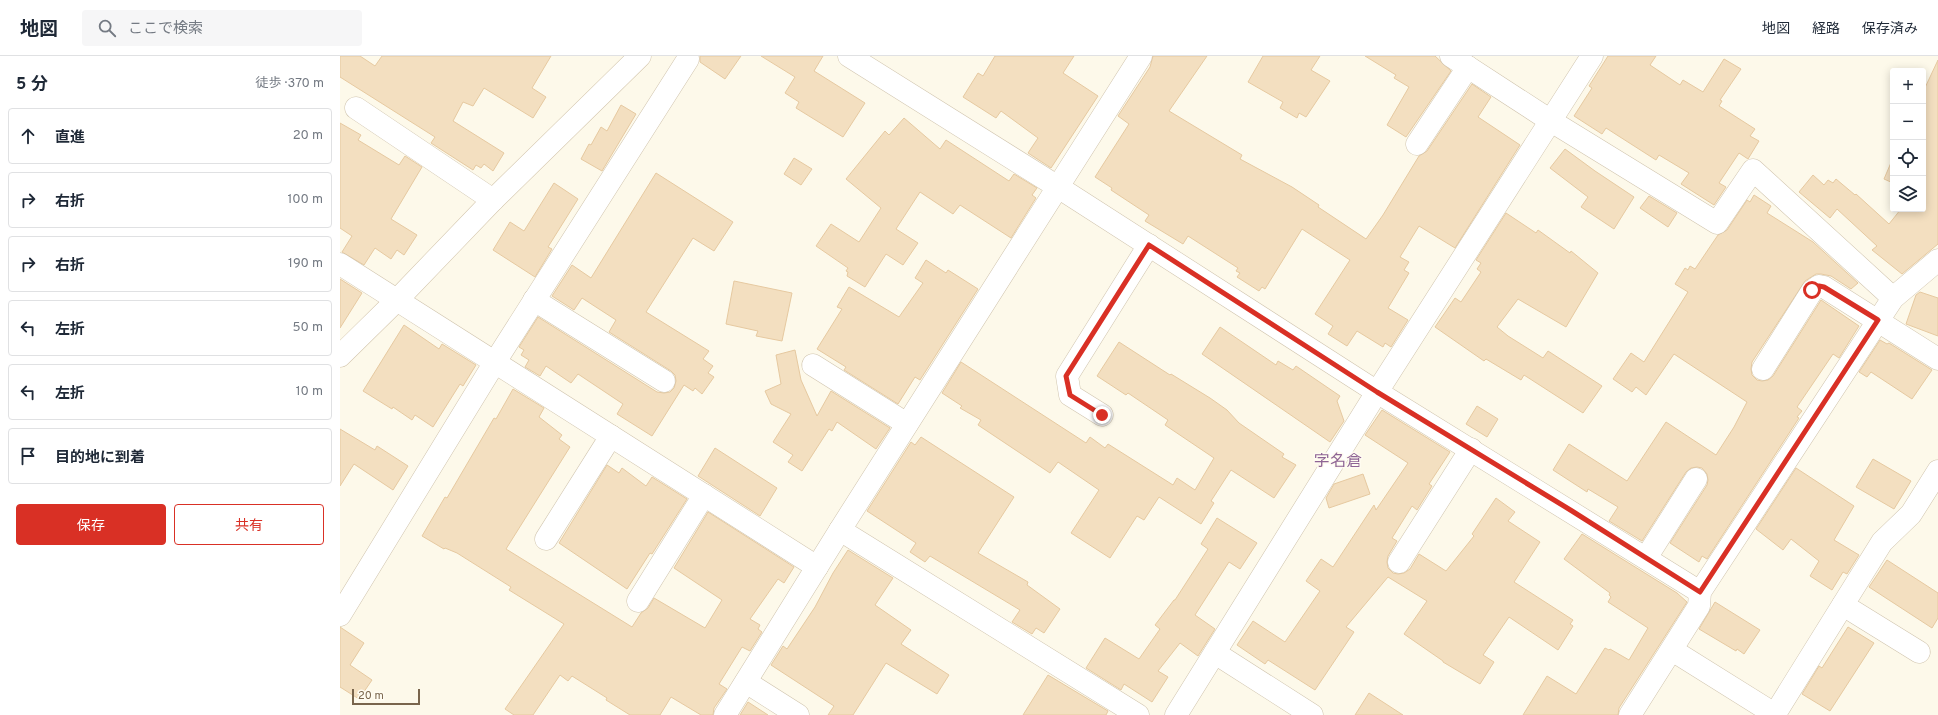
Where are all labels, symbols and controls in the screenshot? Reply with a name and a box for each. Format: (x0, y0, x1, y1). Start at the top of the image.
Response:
search box (82, 10, 362, 46)
icon: search (96, 17, 118, 39)
text: 地図 (20, 18, 58, 42)
text: ここで検索 (128, 20, 203, 39)
text: 地図 (1762, 21, 1790, 38)
text: 経路 (1812, 21, 1840, 38)
text: 保存済み (1862, 21, 1918, 38)
map controls (1890, 68, 1926, 212)
button: + (1890, 68, 1926, 104)
text: 5 分 (16, 74, 48, 96)
text: 徒歩 · 370 m (255, 76, 324, 92)
button: − (1890, 104, 1926, 140)
icon: ahead (17, 125, 39, 147)
text: 20 m (293, 128, 323, 144)
text: 直進 (55, 129, 85, 148)
button: locate (1890, 140, 1926, 176)
button: layers (1890, 176, 1926, 212)
icon: right (17, 189, 39, 211)
text: 100 m (287, 192, 323, 208)
text: 右折 (55, 193, 85, 212)
icon: right (17, 253, 39, 275)
text: 190 m (288, 256, 323, 272)
text: 右折 (55, 257, 85, 276)
route start (1803, 281, 1821, 299)
icon: left (17, 317, 39, 339)
text: 50 m (293, 320, 323, 336)
text: 左折 (55, 321, 85, 340)
icon: left (17, 381, 39, 403)
text: 10 m (296, 384, 323, 400)
text: 左折 (55, 385, 85, 404)
route end (1093, 406, 1111, 424)
icon: arrive (17, 445, 39, 467)
text: 目的地に到着 (55, 449, 145, 468)
district label: 字名倉 (1314, 452, 1362, 472)
button: 保存 (16, 504, 166, 545)
button: 共有 (174, 504, 324, 545)
scale bar (352, 687, 420, 706)
text: 20 m (358, 689, 384, 703)

